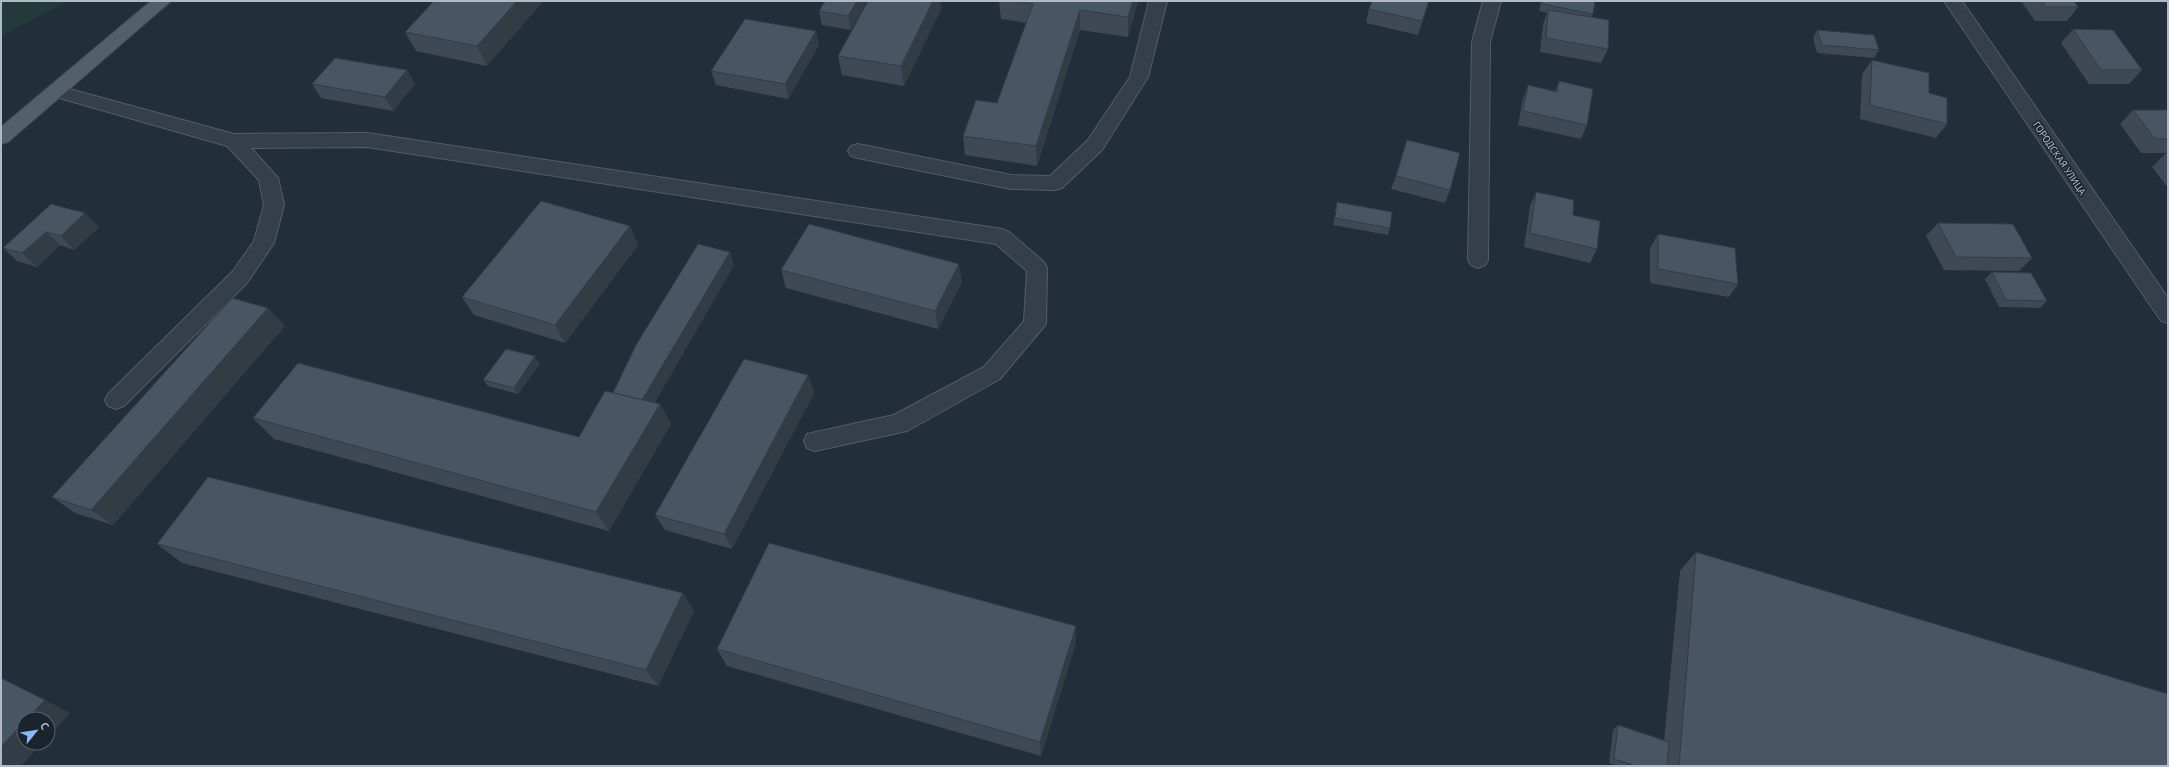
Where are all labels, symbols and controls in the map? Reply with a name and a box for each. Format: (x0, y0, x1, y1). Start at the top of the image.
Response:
street label: ГОРОДСКАЯ УЛИЦА (2030, 119, 2089, 198)
north arrow (16, 711, 56, 751)
text: С (37, 720, 52, 732)

